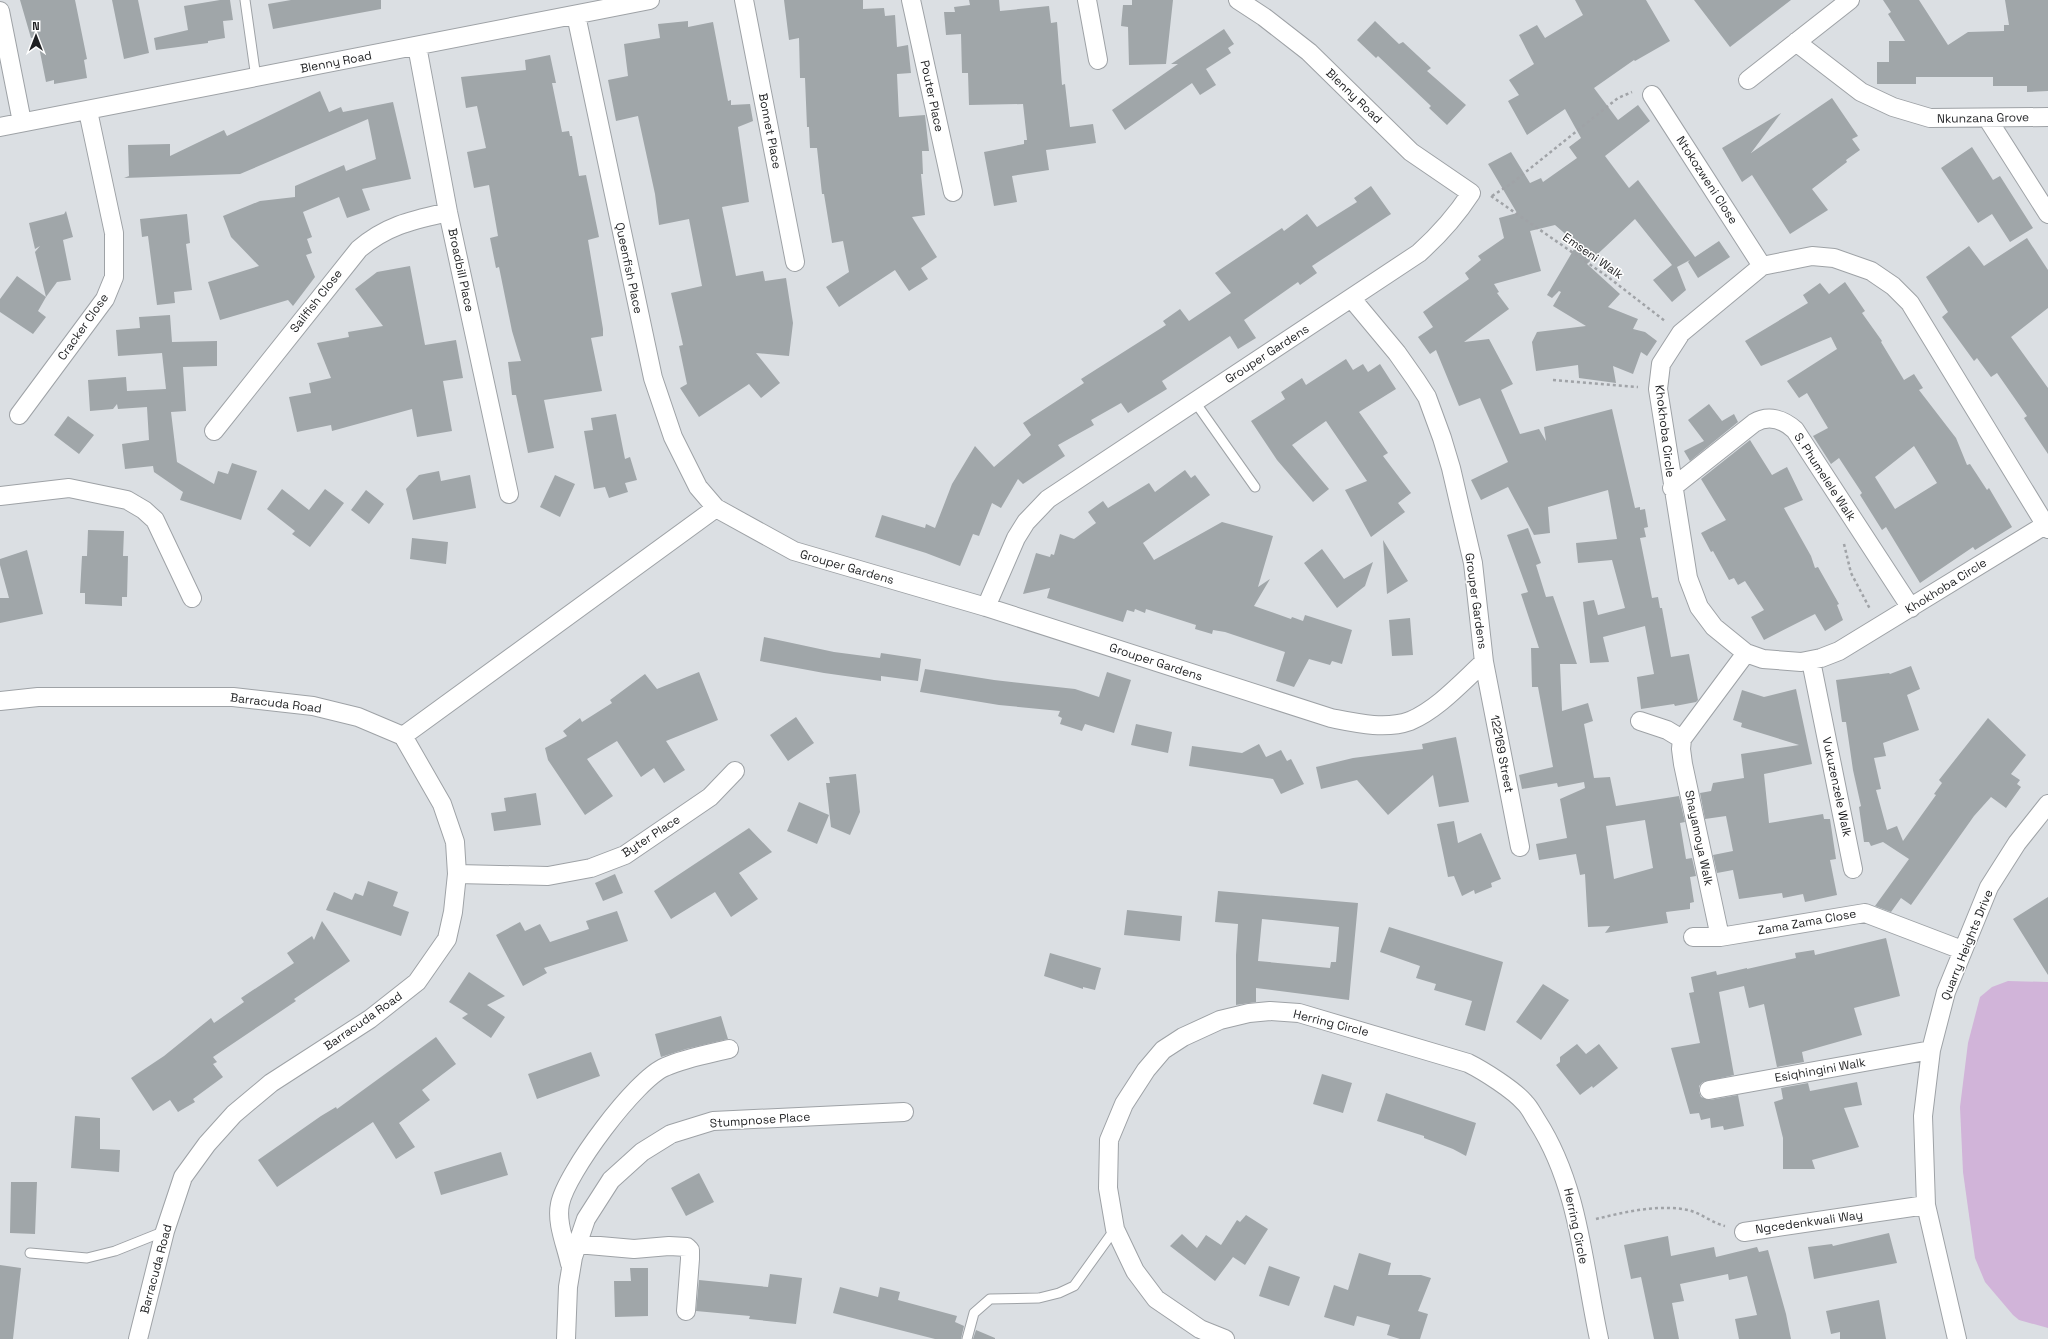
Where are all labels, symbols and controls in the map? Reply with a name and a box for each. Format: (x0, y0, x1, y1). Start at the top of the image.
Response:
north arrow (16, 16, 56, 56)
text: N (32, 19, 40, 33)
street label: Blenny Road (299, 47, 373, 77)
street label: Pouter Place (917, 59, 947, 133)
street label: Blenny Road (1322, 65, 1386, 127)
street label: Bonnet Place (755, 92, 785, 170)
street label: Nkunzana Grove (1937, 109, 2029, 127)
street label: Ntokozweni Close (1673, 133, 1741, 227)
street label: Queenfish Place (612, 221, 646, 315)
street label: Broadbill Place (444, 227, 478, 313)
street label: Emseni Walk (1560, 229, 1627, 283)
street label: Sailfish Close (286, 266, 346, 336)
street label: Cracker Close (54, 290, 112, 364)
street label: Grouper Gardens (1222, 321, 1312, 387)
street label: Khokhoba Circle (1651, 384, 1679, 478)
street label: S. Phumelele Walk (1790, 430, 1860, 525)
street label: Grouper Gardens (798, 546, 896, 588)
street label: Grouper Gardens (1461, 552, 1491, 650)
street label: Khokhoba Circle (1902, 555, 1990, 617)
street label: Grouper Gardens (1107, 639, 1205, 685)
street label: Barracuda Road (229, 689, 323, 717)
street label: 122169 Street (1487, 714, 1517, 794)
street label: Vukuzenzele Walk (1819, 736, 1856, 839)
street label: Shayamoya Walk (1681, 789, 1717, 888)
street label: Byter Place (619, 811, 683, 861)
street label: Quarry Heights Drive (1937, 887, 1997, 1003)
street label: Zama Zama Close (1756, 905, 1858, 939)
street label: Barracuda Road (321, 988, 405, 1054)
street label: Herring Circle (1292, 1006, 1370, 1040)
street label: Esiqhingini Walk (1773, 1054, 1867, 1086)
street label: Stumpnose Place (709, 1109, 811, 1131)
street label: Herring Circle (1560, 1187, 1592, 1265)
street label: Ngcedenkwali Way (1754, 1207, 1864, 1237)
street label: Barracuda Road (136, 1222, 176, 1316)

